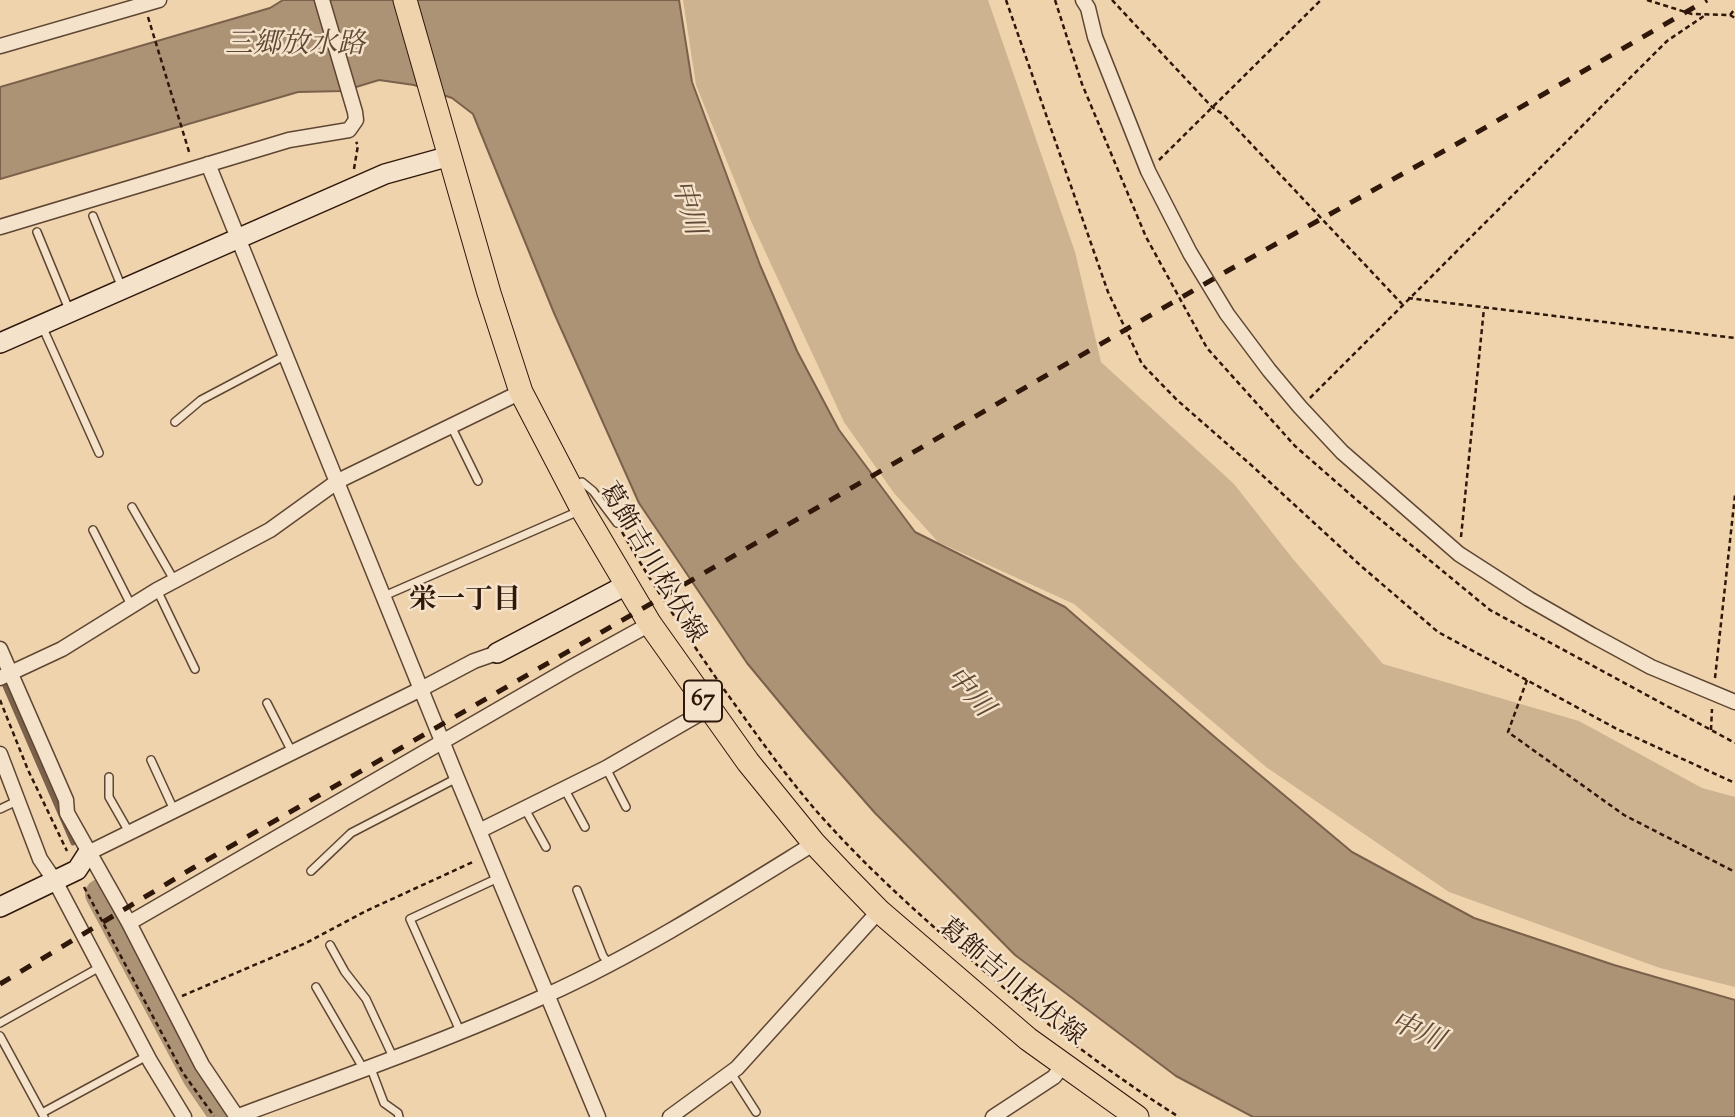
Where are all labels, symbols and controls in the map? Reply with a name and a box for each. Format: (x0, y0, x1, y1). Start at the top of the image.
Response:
water label: 三郷放水路 (225, 30, 365, 64)
water label: 中川 (661, 176, 709, 240)
street label: 葛飾吉川松伏線 (590, 478, 710, 650)
district label: 栄一丁目 (409, 586, 521, 620)
water label: 中川 (936, 662, 998, 726)
road number: 67 (684, 680, 722, 722)
street label: 葛飾吉川松伏線 (930, 914, 1090, 1054)
water label: 中川 (1384, 1007, 1448, 1061)

